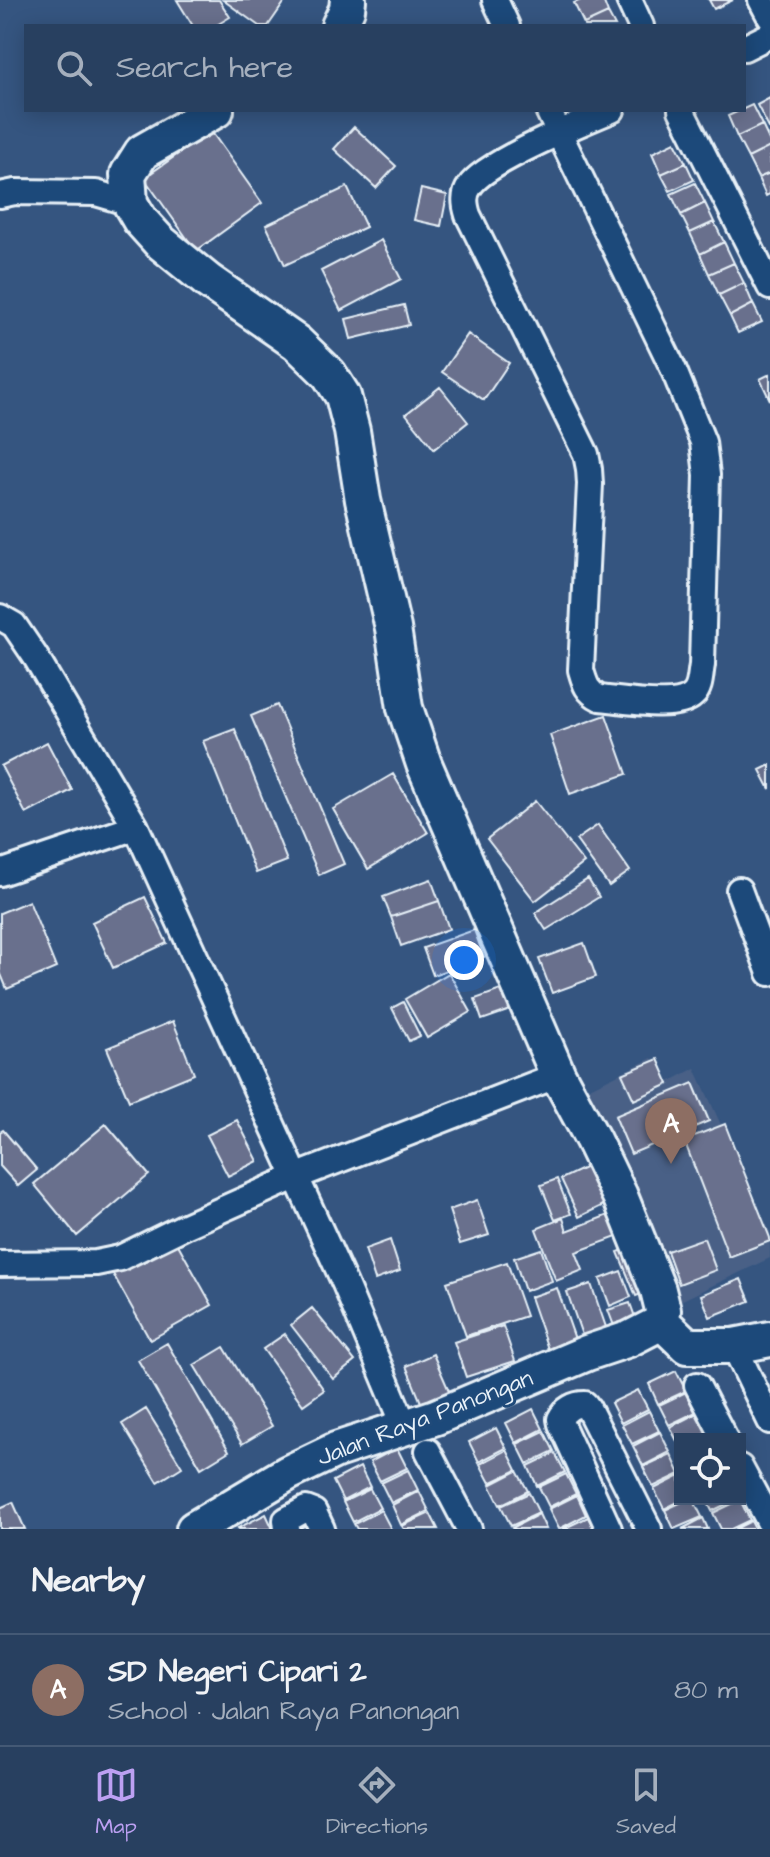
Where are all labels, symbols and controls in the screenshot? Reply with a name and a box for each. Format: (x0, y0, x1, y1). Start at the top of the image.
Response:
search box (24, 24, 746, 112)
icon: search (52, 46, 96, 90)
text: Search here (116, 47, 293, 89)
your location (444, 940, 484, 980)
pin: A (645, 1098, 697, 1164)
street label: Jalan Raya Panongan (312, 1361, 538, 1476)
map controls (674, 1433, 746, 1505)
button: locate (674, 1433, 746, 1505)
text: Nearby (32, 1557, 146, 1605)
text: SD Negeri Cipari 2 (108, 1651, 367, 1693)
text: A (50, 1672, 66, 1708)
text: 80 m (674, 1672, 738, 1708)
text: School · Jalan Raya Panongan (108, 1693, 459, 1729)
tab: Map (94, 1763, 138, 1842)
tab: Directions (326, 1763, 428, 1842)
tab: Saved (616, 1763, 676, 1842)

